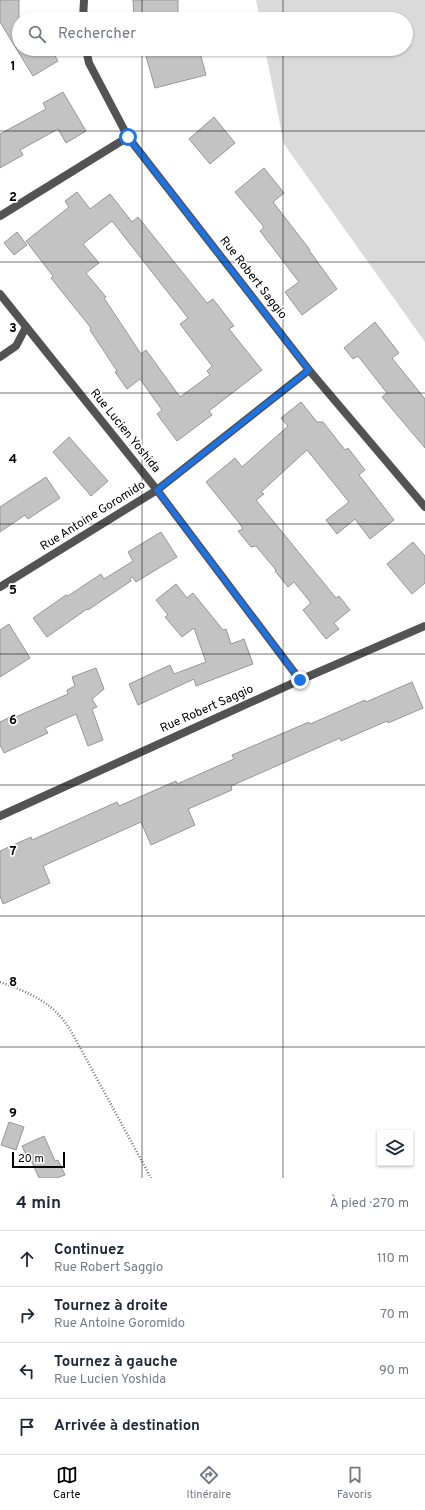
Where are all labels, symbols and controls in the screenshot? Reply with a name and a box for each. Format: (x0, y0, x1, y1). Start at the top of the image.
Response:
search box (12, 12, 413, 56)
icon: search (26, 23, 48, 45)
text: Rechercher (58, 25, 136, 44)
text: 1 (10, 59, 16, 75)
route start (119, 128, 137, 146)
text: 2 (9, 190, 17, 206)
street label: Rue Robert Saggio (216, 233, 290, 323)
text: 3 (9, 321, 17, 337)
street label: Rue Lucien Yoshida (86, 386, 164, 476)
text: 4 (9, 452, 17, 468)
street label: Rue Antoine Goromido (37, 477, 149, 555)
text: 5 (9, 583, 17, 599)
route end (291, 671, 309, 689)
street label: Rue Robert Saggio (158, 681, 257, 737)
text: 6 (9, 713, 17, 729)
text: 7 (10, 844, 17, 860)
text: 8 (9, 975, 17, 991)
text: 9 (9, 1106, 17, 1122)
map controls (377, 1130, 413, 1166)
button: layers (377, 1130, 413, 1166)
scale bar (12, 1150, 65, 1169)
text: 20 m (18, 1152, 44, 1166)
text: 4 min (16, 1193, 61, 1215)
text: À pied · 270 m (330, 1196, 409, 1212)
text: Continuez (54, 1241, 124, 1260)
icon: ahead (16, 1248, 38, 1270)
text: 110 m (377, 1251, 409, 1267)
text: Rue Robert Saggio (54, 1260, 163, 1276)
text: Tournez à droite (54, 1297, 168, 1316)
icon: right (16, 1304, 38, 1326)
text: 70 m (380, 1307, 409, 1323)
text: Rue Antoine Goromido (54, 1316, 185, 1332)
text: Tournez à gauche (54, 1353, 178, 1372)
icon: left (16, 1360, 38, 1382)
text: 90 m (379, 1363, 409, 1379)
text: Rue Lucien Yoshida (54, 1372, 166, 1388)
icon: arrive (16, 1416, 38, 1438)
text: Arrivée à destination (54, 1417, 200, 1436)
tab: Carte (53, 1464, 80, 1502)
tab: Itinéraire (186, 1464, 231, 1502)
tab: Favoris (337, 1464, 372, 1502)

